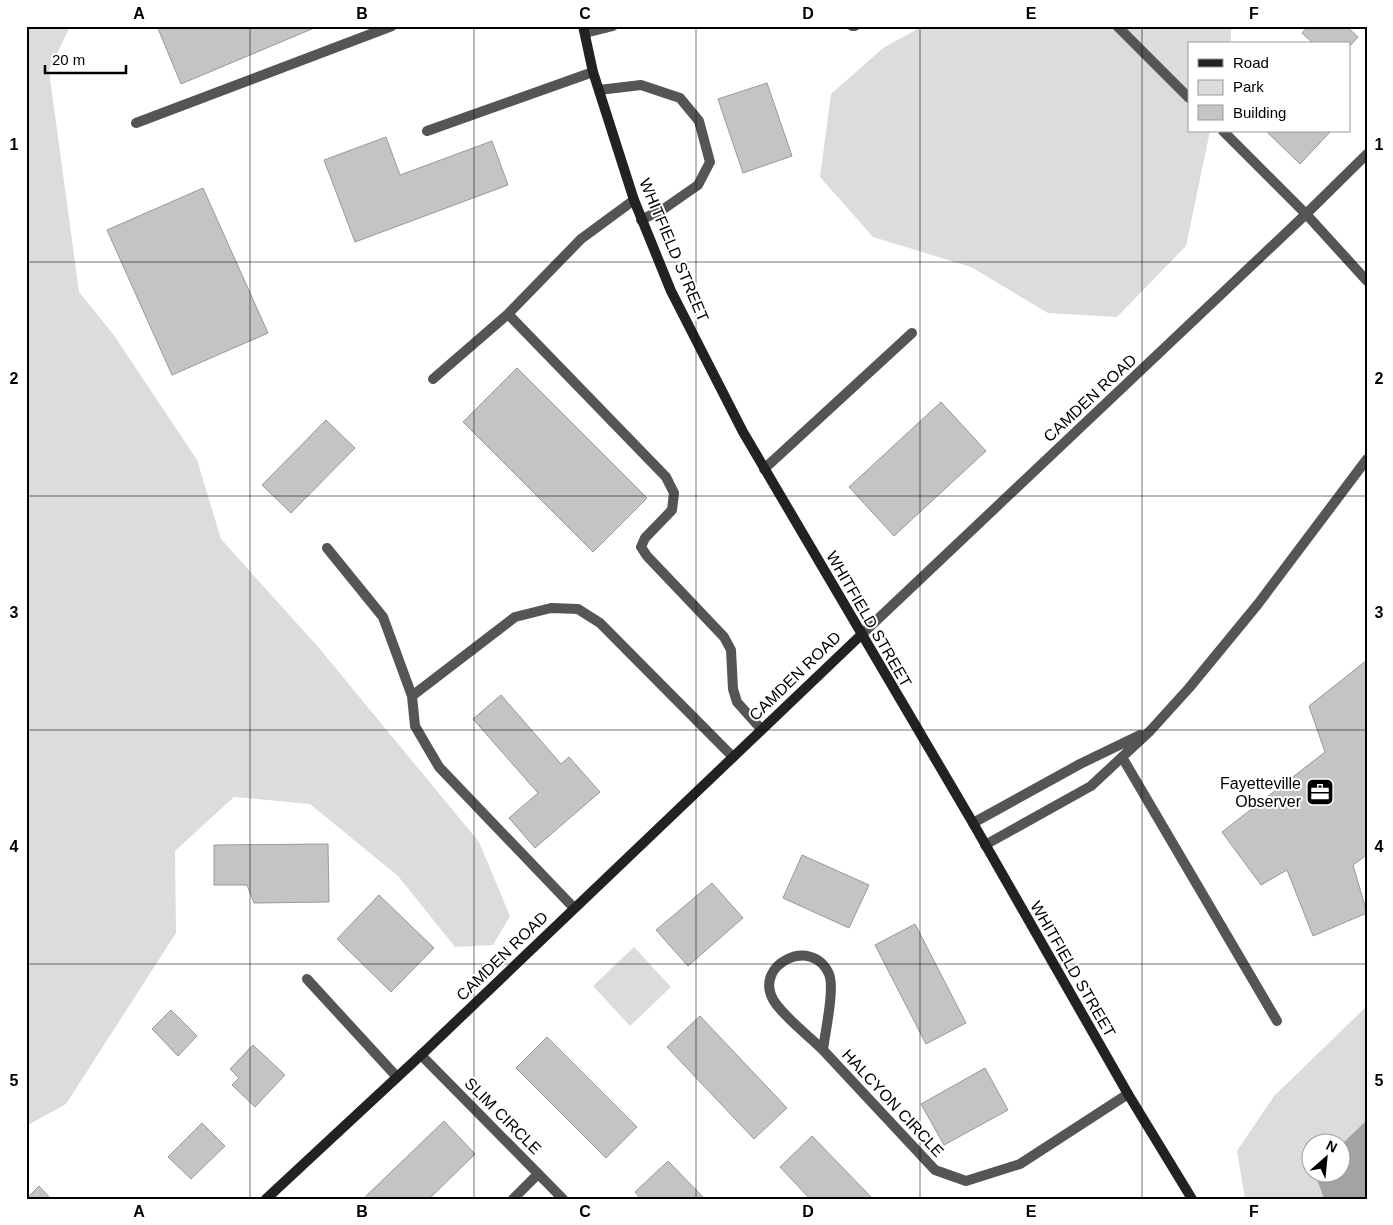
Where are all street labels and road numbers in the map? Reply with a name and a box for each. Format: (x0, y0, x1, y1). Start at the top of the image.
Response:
street label: WHITFIELD STREET (636, 176, 712, 324)
street label: CAMDEN ROAD (1040, 351, 1140, 445)
street label: WHITFIELD STREET (823, 548, 915, 690)
street label: CAMDEN ROAD (746, 628, 844, 724)
street label: WHITFIELD STREET (1027, 898, 1119, 1040)
street label: CAMDEN ROAD (453, 908, 551, 1004)
street label: HALCYON CIRCLE (839, 1046, 947, 1160)
street label: SLIM CIRCLE (461, 1074, 545, 1158)

